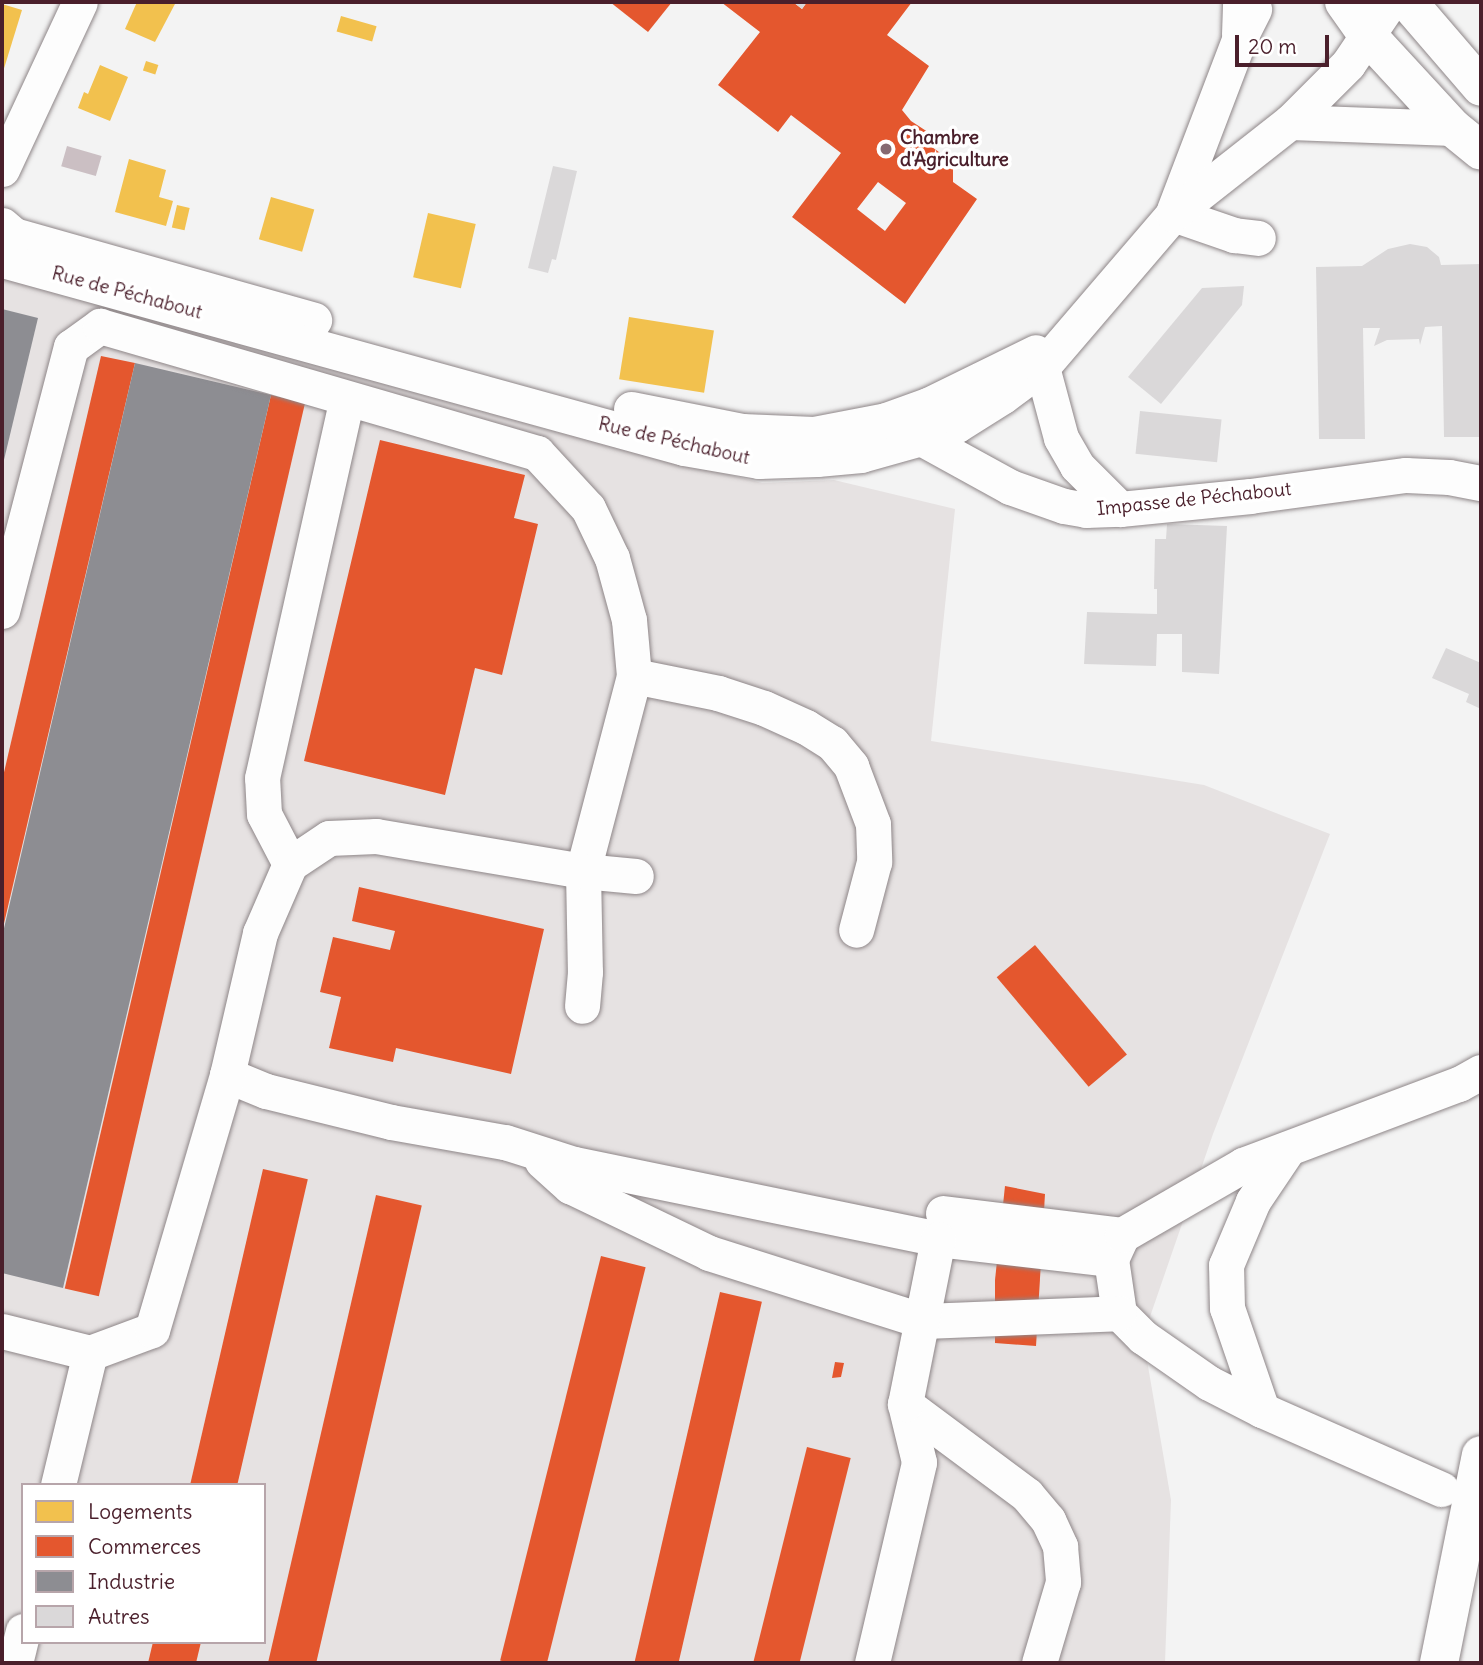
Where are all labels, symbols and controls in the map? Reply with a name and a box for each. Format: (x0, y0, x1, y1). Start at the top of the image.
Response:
scale bar (1238, 21, 1332, 65)
text: 20 m (1248, 33, 1297, 60)
place label: Chambre d'Agriculture (900, 127, 1009, 171)
marker: Chambre d'Agriculture (878, 141, 894, 157)
street label: Rue de Péchabout (49, 262, 205, 324)
street label: Rue de Péchabout (596, 412, 752, 470)
street label: Impasse de Péchabout (1096, 477, 1292, 521)
legend (21, 1483, 266, 1644)
text: Logements (88, 1498, 192, 1525)
text: Commerces (88, 1533, 201, 1560)
text: Industrie (88, 1568, 175, 1595)
text: Autres (88, 1603, 150, 1630)

